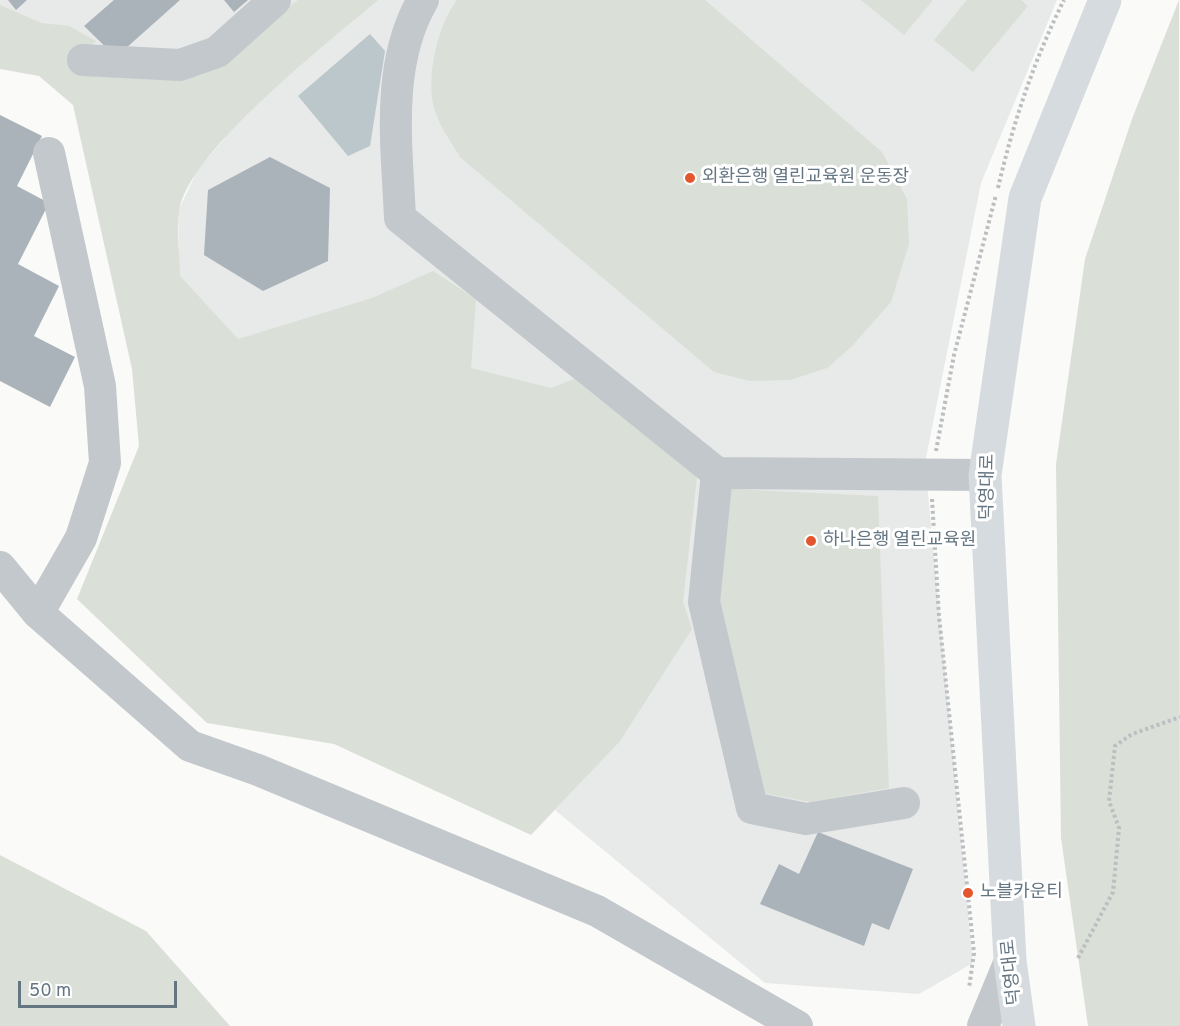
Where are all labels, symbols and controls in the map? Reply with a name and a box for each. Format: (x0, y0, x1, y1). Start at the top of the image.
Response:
place label: 외환은행 열린교육원 운동장 (702, 167, 909, 189)
marker: 외환은행 열린교육원 운동장 (683, 171, 697, 185)
street label: 덕영대로 (978, 454, 1000, 520)
place label: 하나은행 열린교육원 (823, 530, 976, 552)
marker: 하나은행 열린교육원 (804, 534, 818, 548)
place label: 노블카운티 (980, 882, 1063, 904)
marker: 노블카운티 (961, 886, 975, 900)
street label: 덕영대로 (999, 938, 1027, 1006)
scale bar (21, 969, 180, 1007)
text: 50 m (29, 980, 71, 1003)

